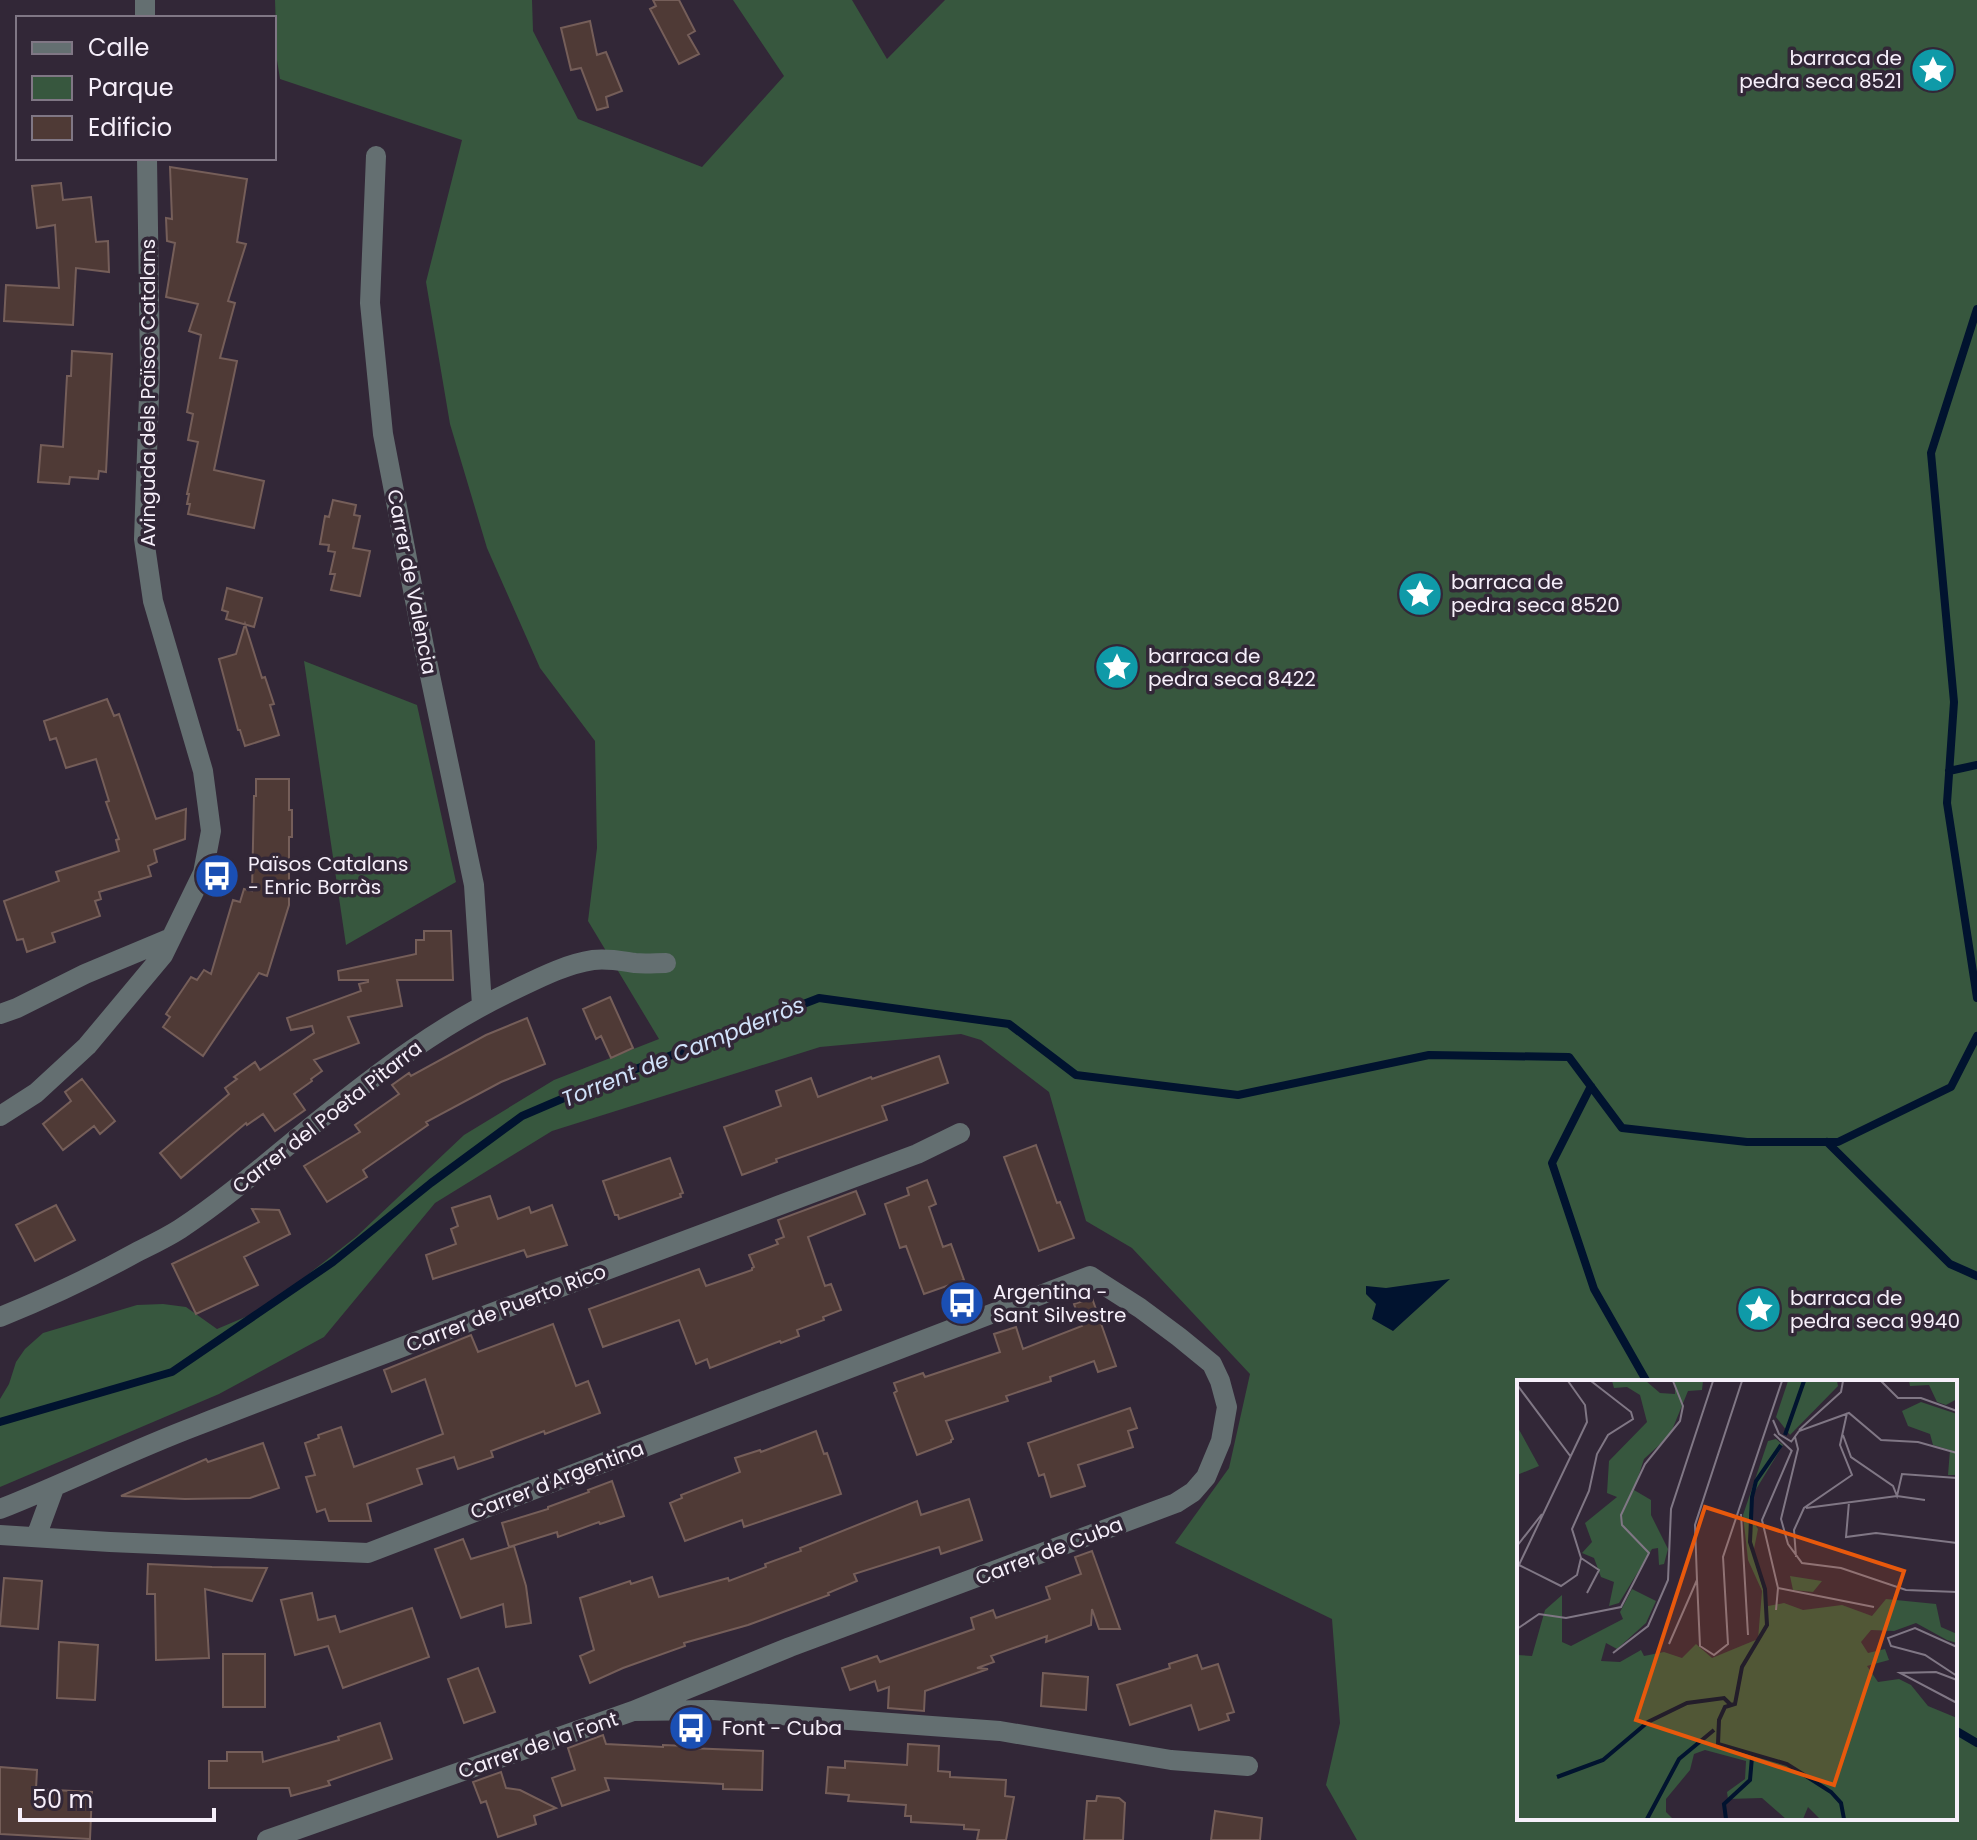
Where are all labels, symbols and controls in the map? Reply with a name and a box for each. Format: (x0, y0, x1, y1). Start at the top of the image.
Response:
legend (16, 16, 276, 160)
text: Calle (88, 31, 149, 64)
place label: barraca de pedra seca 8521 (1739, 44, 1902, 95)
place icon: barraca de pedra seca 8521 (1909, 46, 1957, 94)
text: Parque (88, 71, 174, 104)
text: Edificio (88, 111, 172, 144)
street label: Avinguda dels Països Catalans (134, 239, 162, 547)
street label: Carrer de València (380, 487, 444, 677)
place label: barraca de pedra seca 8520 (1451, 568, 1620, 619)
place icon: barraca de pedra seca 8520 (1396, 570, 1444, 618)
place label: barraca de pedra seca 8422 (1148, 642, 1316, 693)
place icon: barraca de pedra seca 8422 (1093, 643, 1141, 691)
place label: Països Catalans - Enric Borràs (248, 850, 408, 901)
bus stop icon: Països Catalans - Enric Borràs (193, 852, 241, 900)
water label: Torrent de Campderròs (557, 989, 809, 1115)
street label: Carrer del Poeta Pitarra (226, 1034, 428, 1200)
street label: Carrer de Puerto Rico (402, 1257, 610, 1359)
place label: Argentina - Sant Silvestre (993, 1278, 1126, 1329)
bus stop icon: Argentina - Sant Silvestre (938, 1279, 986, 1327)
place label: barraca de pedra seca 9940 (1790, 1284, 1960, 1335)
place icon: barraca de pedra seca 9940 (1735, 1285, 1783, 1333)
inset map (1517, 1380, 1957, 1820)
street label: Carrer d'Argentina (466, 1434, 648, 1526)
street label: Carrer de Cuba (971, 1510, 1127, 1592)
bus stop icon: Font - Cuba (667, 1704, 715, 1752)
street label: Carrer de la Font (454, 1705, 622, 1785)
place label: Font - Cuba (722, 1714, 842, 1742)
scale bar (20, 1772, 214, 1822)
text: 50 m (32, 1783, 93, 1816)

